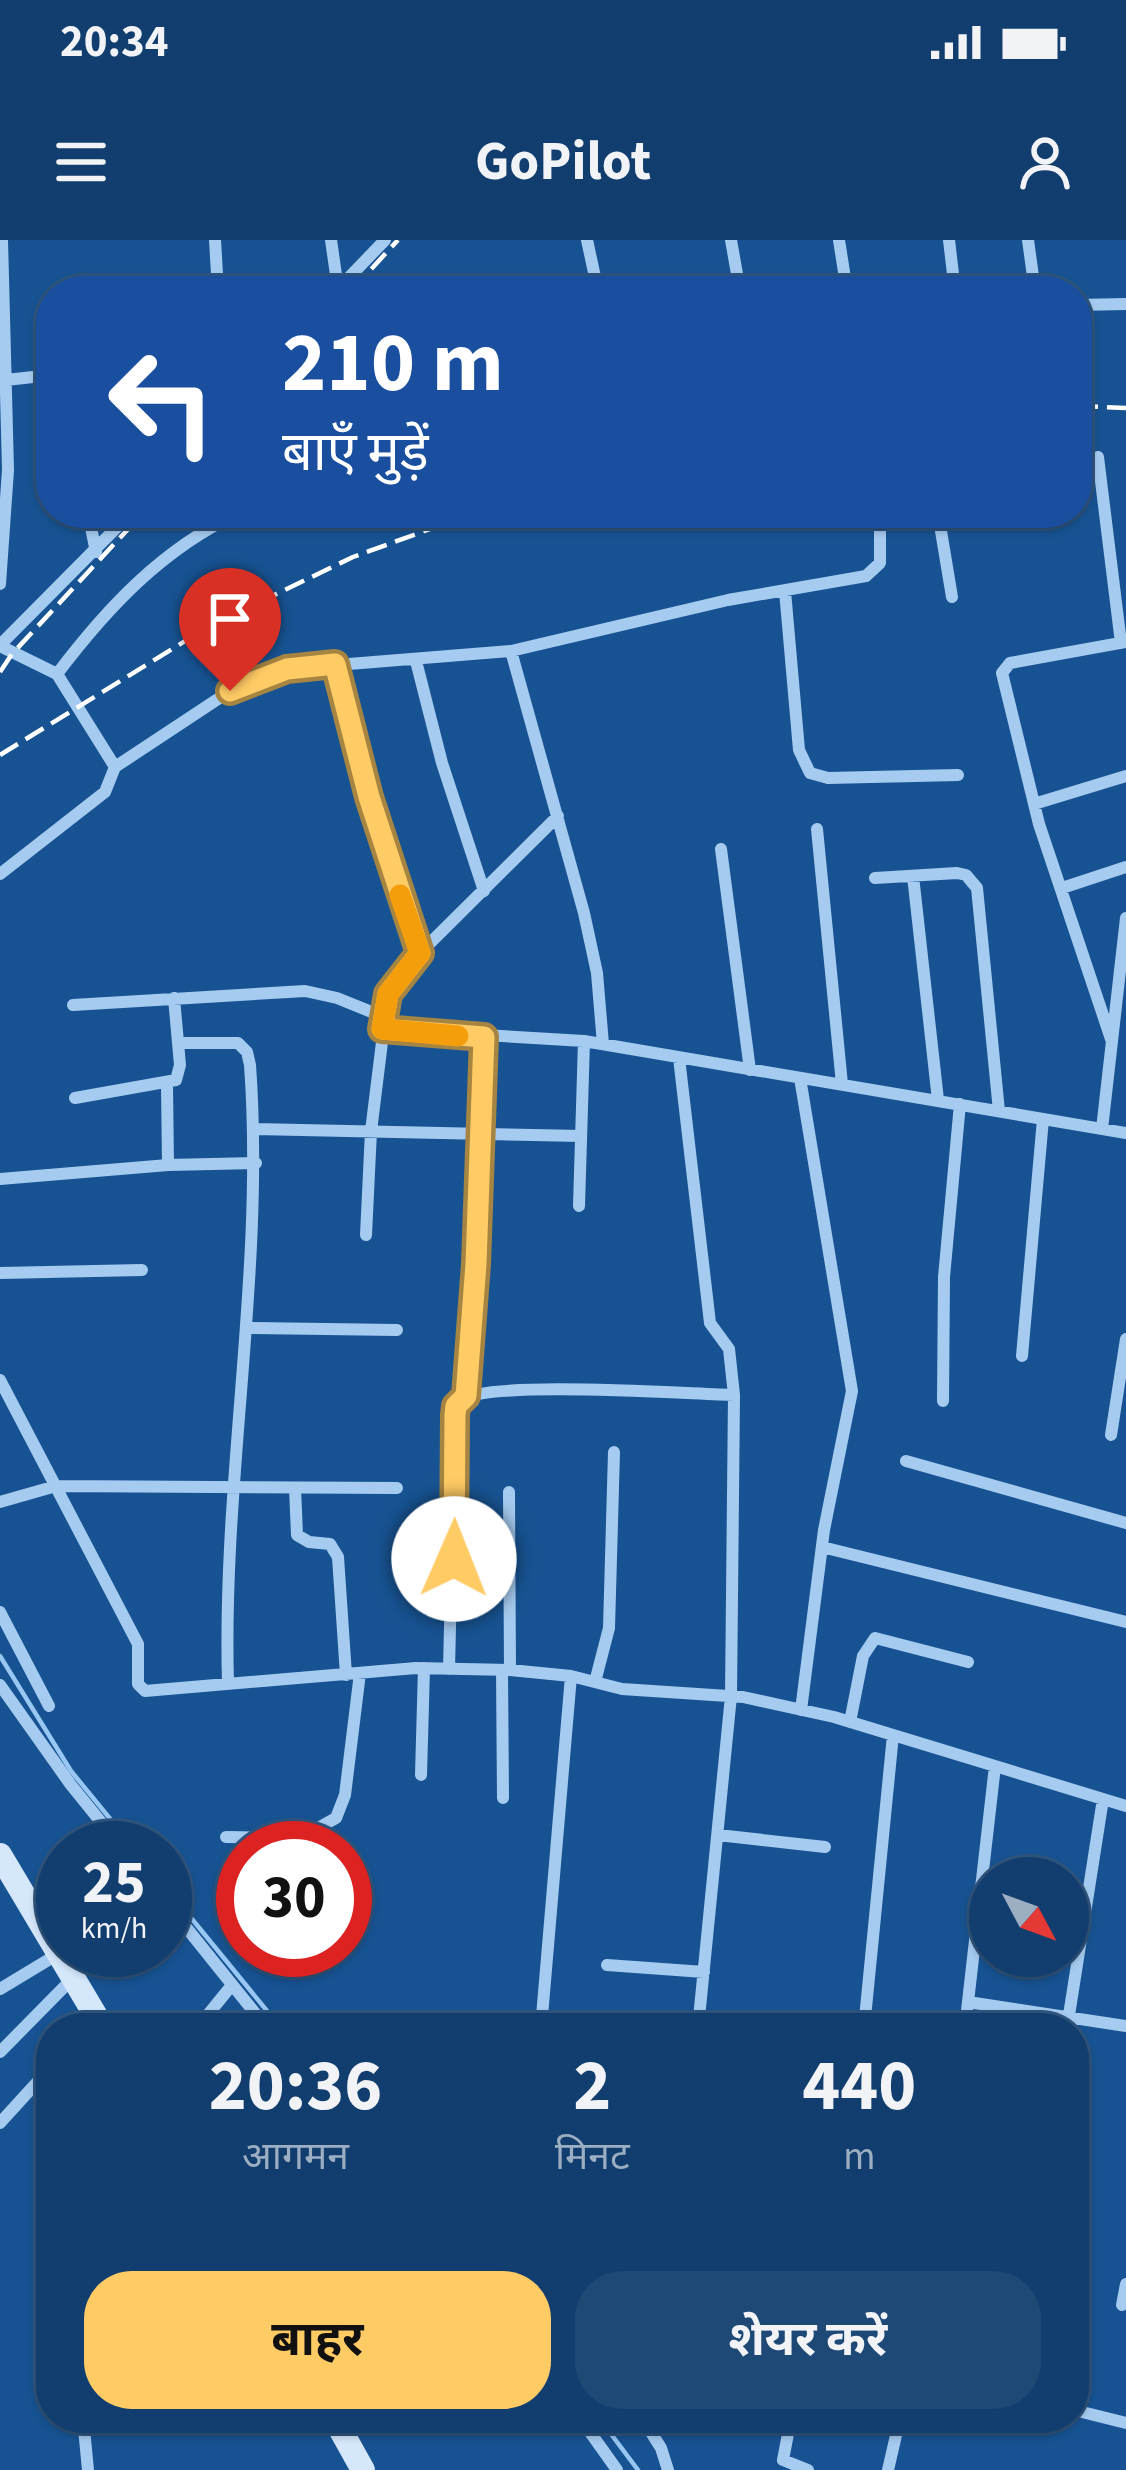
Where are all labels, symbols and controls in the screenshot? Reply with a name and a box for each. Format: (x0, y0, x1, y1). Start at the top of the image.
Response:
text: 20:34 (60, 10, 169, 74)
text: GoPilot (475, 124, 651, 201)
icon: menu (48, 129, 114, 195)
icon: person (1012, 129, 1078, 195)
text: 210 m (282, 304, 504, 424)
icon: left (84, 324, 240, 480)
text: बाएँ मुड़ें (282, 415, 429, 492)
pin (179, 568, 281, 691)
icon: arrive (197, 586, 263, 652)
position arrow (391, 1496, 517, 1622)
speed limit sign: 30 (216, 1821, 372, 1977)
text: 25 (82, 1841, 146, 1926)
north arrow (969, 1857, 1089, 1977)
map controls (969, 1857, 1089, 1977)
text: km/h (81, 1907, 147, 1950)
text: 20:36 (209, 2035, 382, 2138)
text: 2 (573, 2035, 611, 2138)
text: 440 (802, 2035, 916, 2138)
text: आगमन (242, 2129, 349, 2185)
text: मिनट (555, 2129, 630, 2185)
text: m (843, 2129, 875, 2185)
button: बाहर (84, 2271, 551, 2409)
button: शेयर करें (575, 2271, 1041, 2409)

